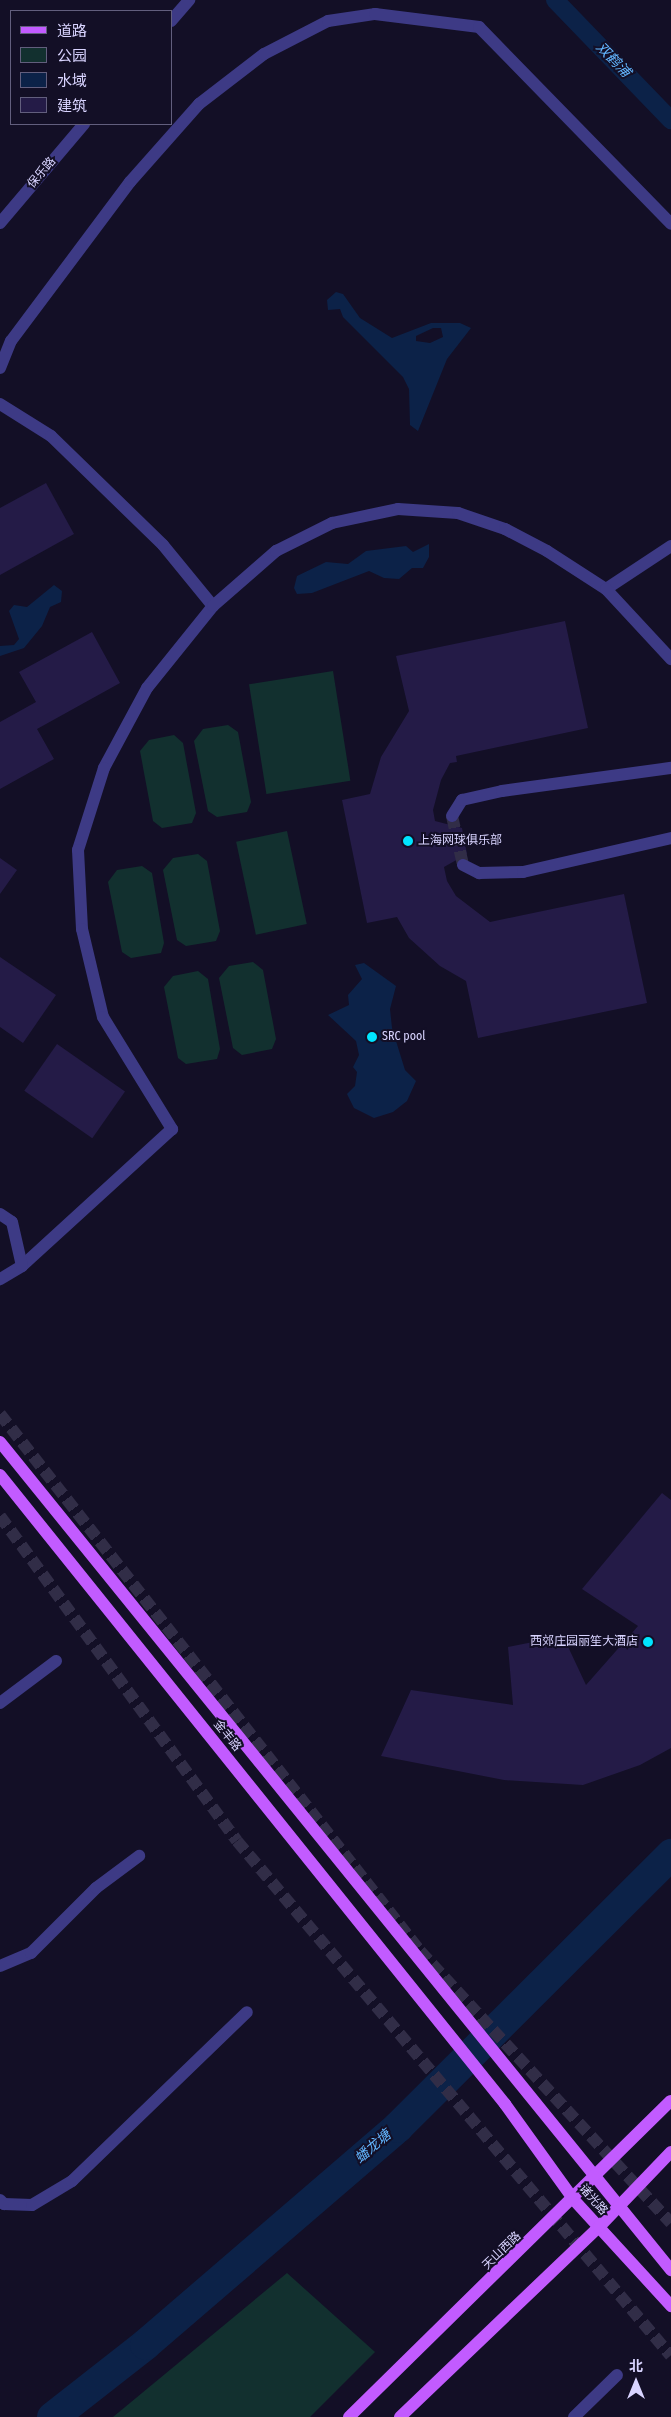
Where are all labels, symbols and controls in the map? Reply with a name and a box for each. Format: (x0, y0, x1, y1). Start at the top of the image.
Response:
legend (10, 10, 172, 125)
text: 道路 (57, 22, 87, 40)
water label: 双鹤浦 (592, 39, 634, 81)
text: 公园 (57, 47, 87, 65)
text: 水域 (57, 72, 87, 90)
text: 建筑 (57, 97, 87, 115)
street label: 保乐路 (25, 155, 59, 191)
place label: 上海网球俱乐部 (418, 834, 502, 848)
marker: 上海网球俱乐部 (402, 835, 414, 847)
place label: SRC pool (382, 1030, 425, 1044)
marker: SRC pool (366, 1031, 378, 1043)
place label: 西郊庄园丽笙大酒店 (530, 1635, 638, 1649)
marker: 西郊庄园丽笙大酒店 (642, 1636, 654, 1648)
street label: 金丰路 (210, 1717, 244, 1755)
water label: 蟠龙塘 (352, 2127, 394, 2167)
street label: 诸光路 (576, 2182, 610, 2218)
street label: 天山西路 (480, 2229, 524, 2273)
north arrow (611, 2357, 661, 2407)
text: 北 (629, 2358, 643, 2375)

